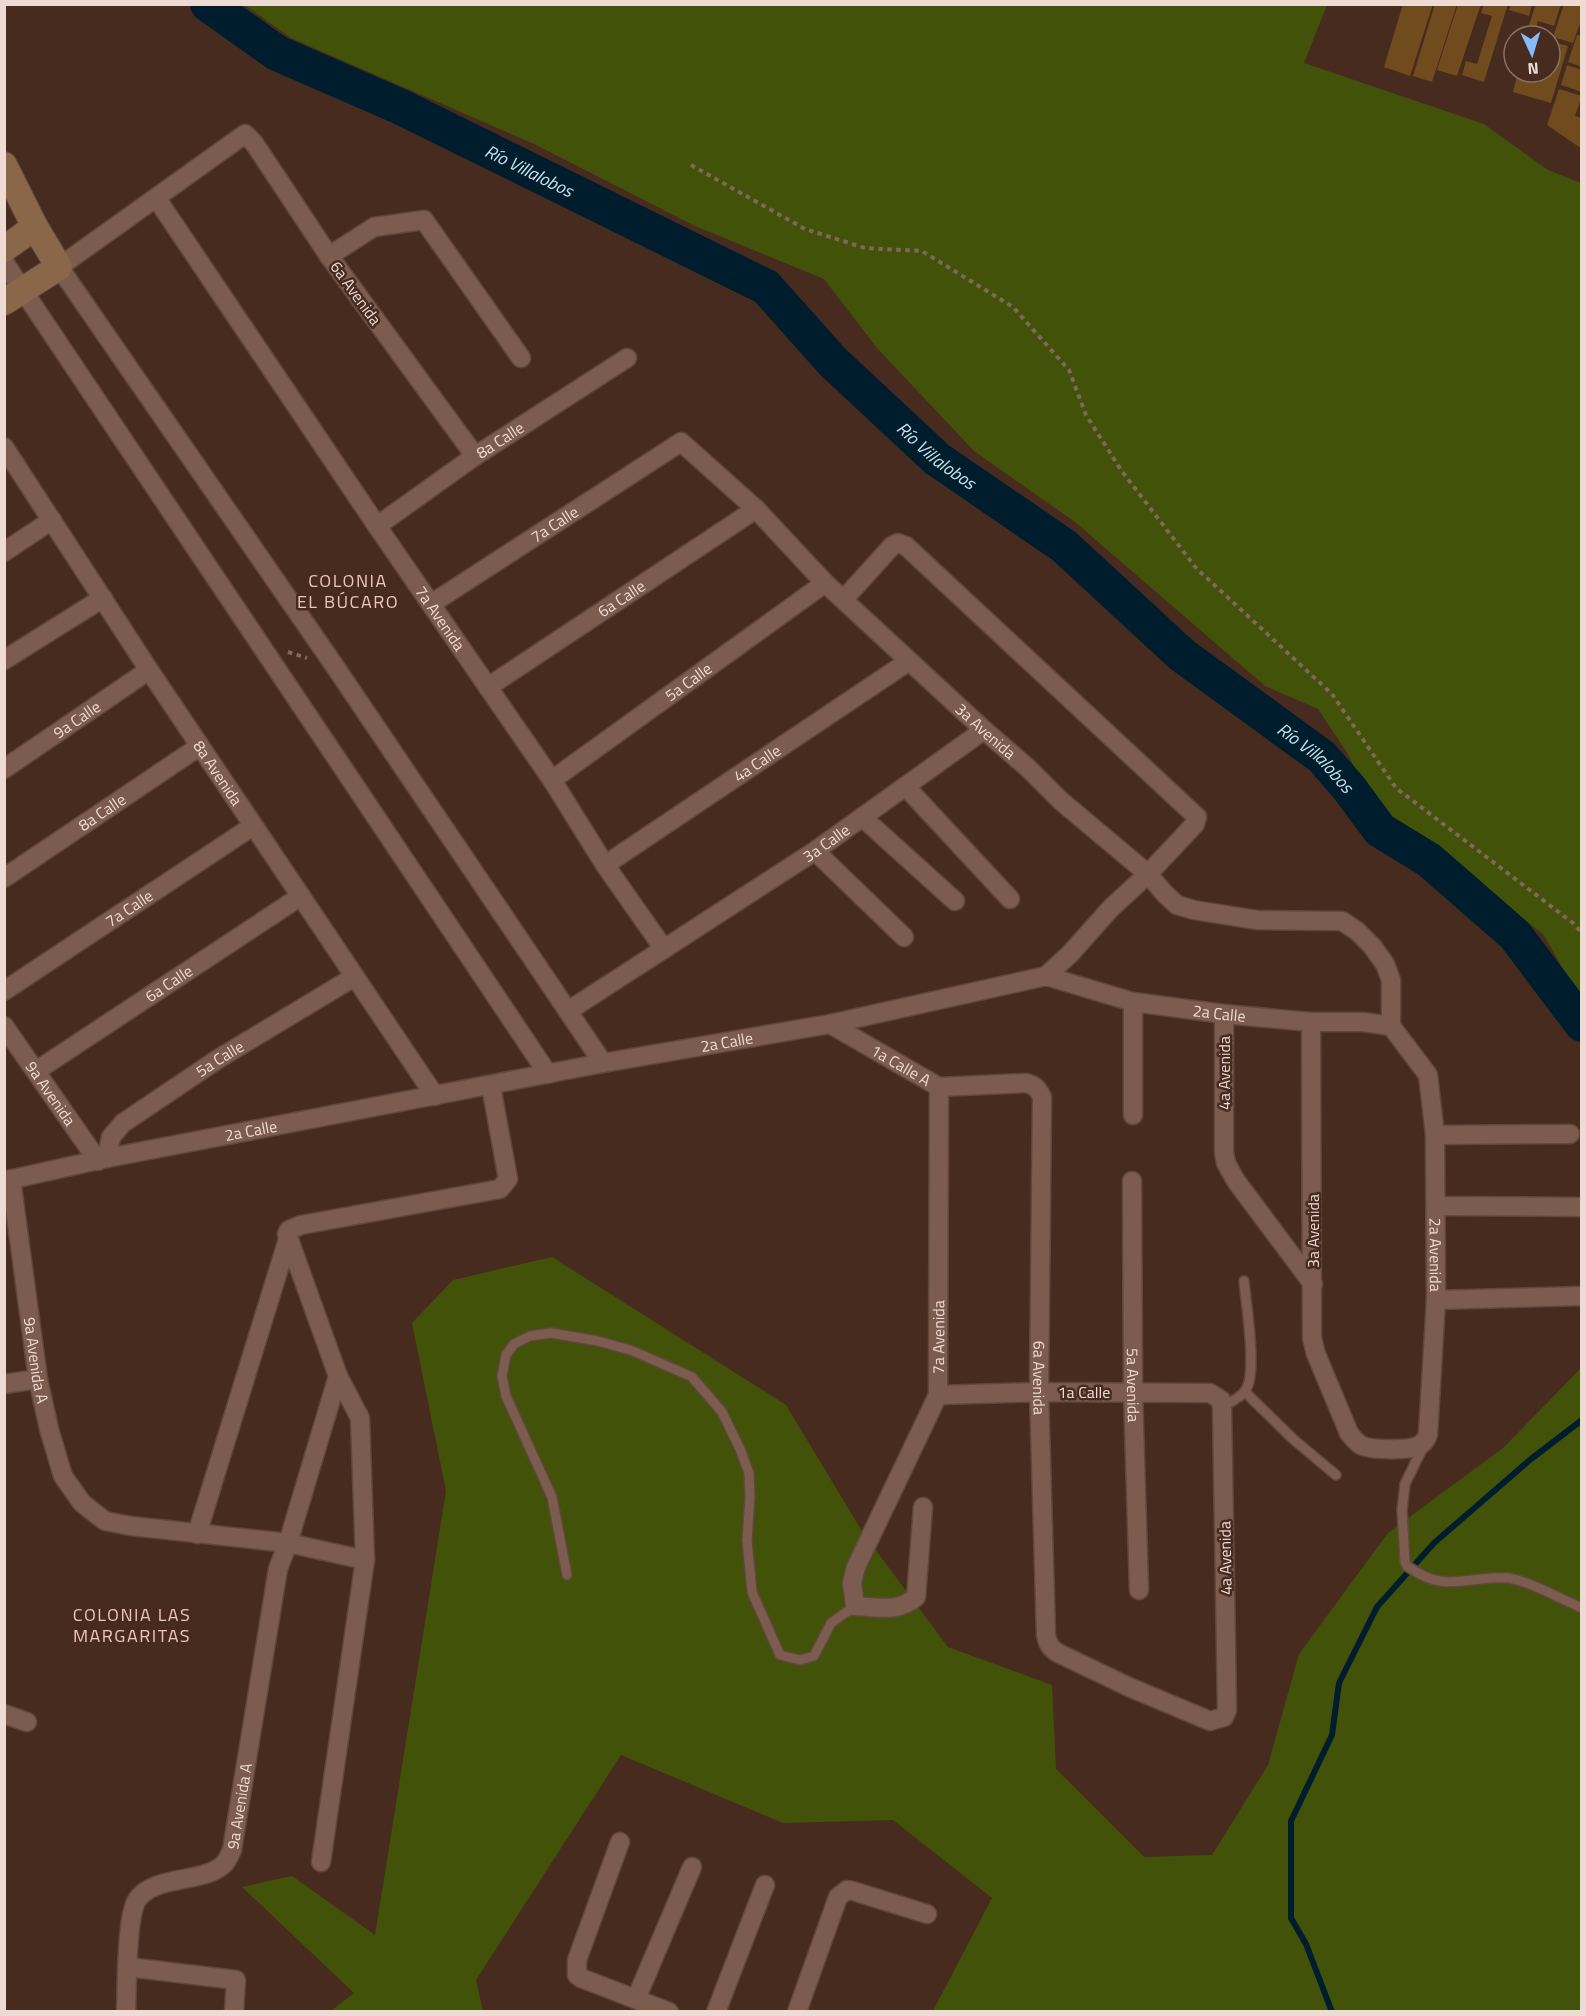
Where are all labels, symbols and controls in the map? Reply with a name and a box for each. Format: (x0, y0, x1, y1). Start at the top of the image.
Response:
north arrow (1502, 24, 1562, 84)
text: N (1527, 57, 1539, 81)
water label: Río Villalobos (481, 137, 579, 204)
street label: 6a Avenida (325, 256, 387, 330)
water label: Río Villalobos (891, 415, 983, 496)
street label: 8a Calle (471, 416, 529, 464)
street label: 7a Calle (526, 500, 583, 548)
district label: COLONIA EL BÚCARO (297, 567, 399, 615)
street label: 6a Calle (593, 574, 650, 623)
street label: 7a Avenida (410, 581, 471, 655)
street label: 5a Calle (660, 657, 717, 707)
street label: 9a Calle (48, 695, 105, 744)
street label: 3a Avenida (950, 697, 1021, 764)
water label: Río Villalobos (1272, 715, 1361, 799)
street label: 8a Avenida (188, 736, 249, 810)
street label: 4a Calle (728, 738, 786, 788)
street label: 8a Calle (73, 787, 130, 837)
street label: 3a Calle (798, 818, 855, 868)
street label: 7a Calle (100, 884, 158, 933)
street label: 6a Calle (140, 959, 197, 1008)
street label: 2a Calle (1192, 998, 1247, 1028)
street label: 2a Calle (699, 1025, 755, 1058)
street label: 5a Calle (191, 1034, 248, 1083)
street label: 4a Avenida (1212, 1036, 1236, 1110)
street label: 1a Calle A (866, 1038, 936, 1092)
street label: 9a Avenida (20, 1056, 82, 1131)
street label: 2a Calle (223, 1114, 279, 1147)
street label: 3a Avenida (1301, 1194, 1325, 1268)
street label: 2a Avenida (1424, 1218, 1448, 1292)
street label: 7a Avenida (926, 1300, 950, 1374)
street label: 9a Avenida A (18, 1316, 55, 1406)
street label: 6a Avenida (1027, 1341, 1052, 1415)
street label: 5a Avenida (1121, 1348, 1146, 1422)
street label: 1a Calle (1058, 1380, 1110, 1404)
street label: 4a Avenida (1212, 1521, 1238, 1595)
district label: COLONIA LAS MARGARITAS (73, 1601, 191, 1649)
street label: 9a Avenida A (220, 1761, 258, 1851)

